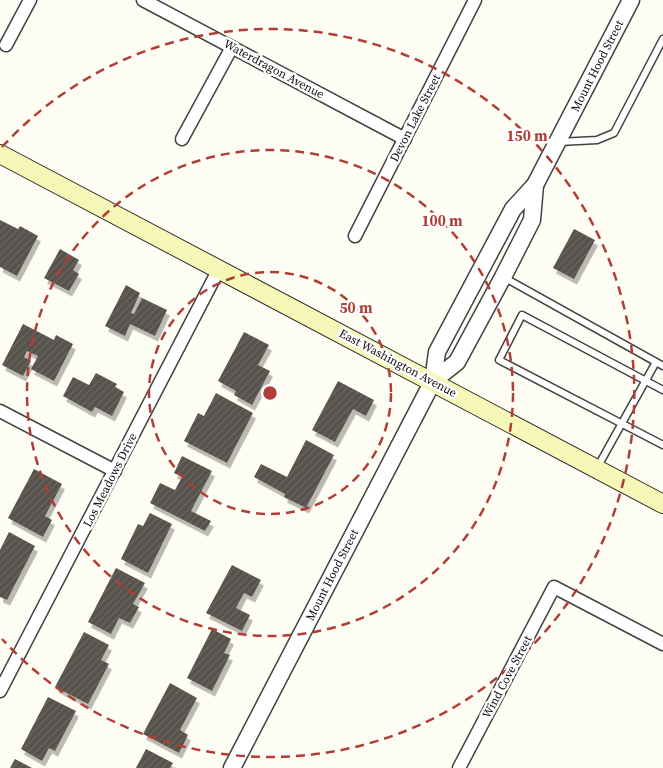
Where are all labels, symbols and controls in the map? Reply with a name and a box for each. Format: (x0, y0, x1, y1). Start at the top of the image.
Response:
street label: Mount Hood Street (567, 17, 627, 115)
street label: Waterdragon Avenue (221, 36, 327, 102)
street label: Devon Lake Street (386, 71, 444, 165)
text: 150 m (506, 125, 548, 146)
text: 100 m (421, 210, 463, 231)
text: 50 m (339, 297, 373, 318)
street label: East Washington Avenue (336, 325, 460, 401)
centre of rings (261, 384, 279, 402)
street label: Los Meadows Drive (79, 430, 141, 530)
street label: Mount Hood Street (302, 526, 362, 624)
street label: Wind Cove Street (478, 633, 536, 721)

